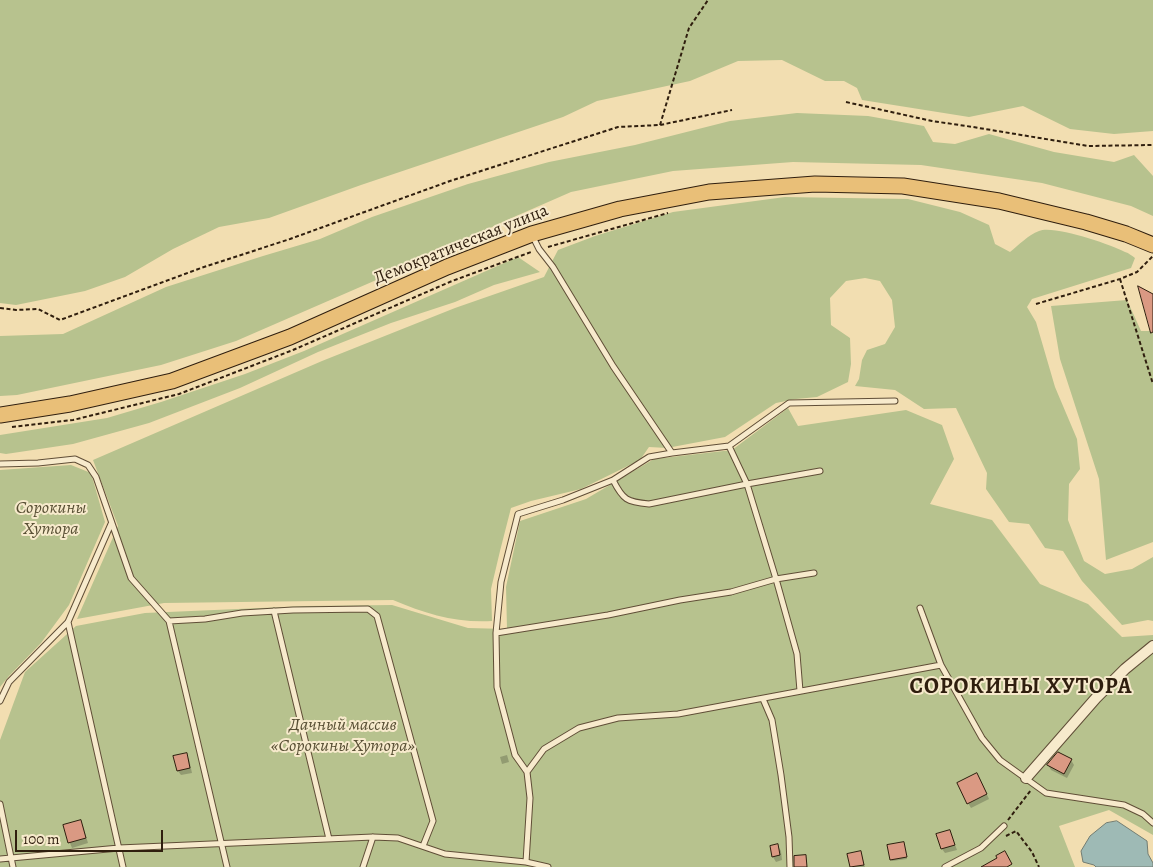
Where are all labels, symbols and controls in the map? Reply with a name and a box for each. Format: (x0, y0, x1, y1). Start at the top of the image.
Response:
street label: Демократическая улица (370, 200, 552, 290)
park label: Сорокины Хутора (16, 498, 86, 540)
district label: СОРОКИНЫ ХУТОРА (908, 675, 1134, 701)
park label: Дачный массив «Сорокины Хутора» (271, 715, 415, 758)
scale bar (18, 820, 165, 852)
text: 100 m (23, 829, 60, 849)

